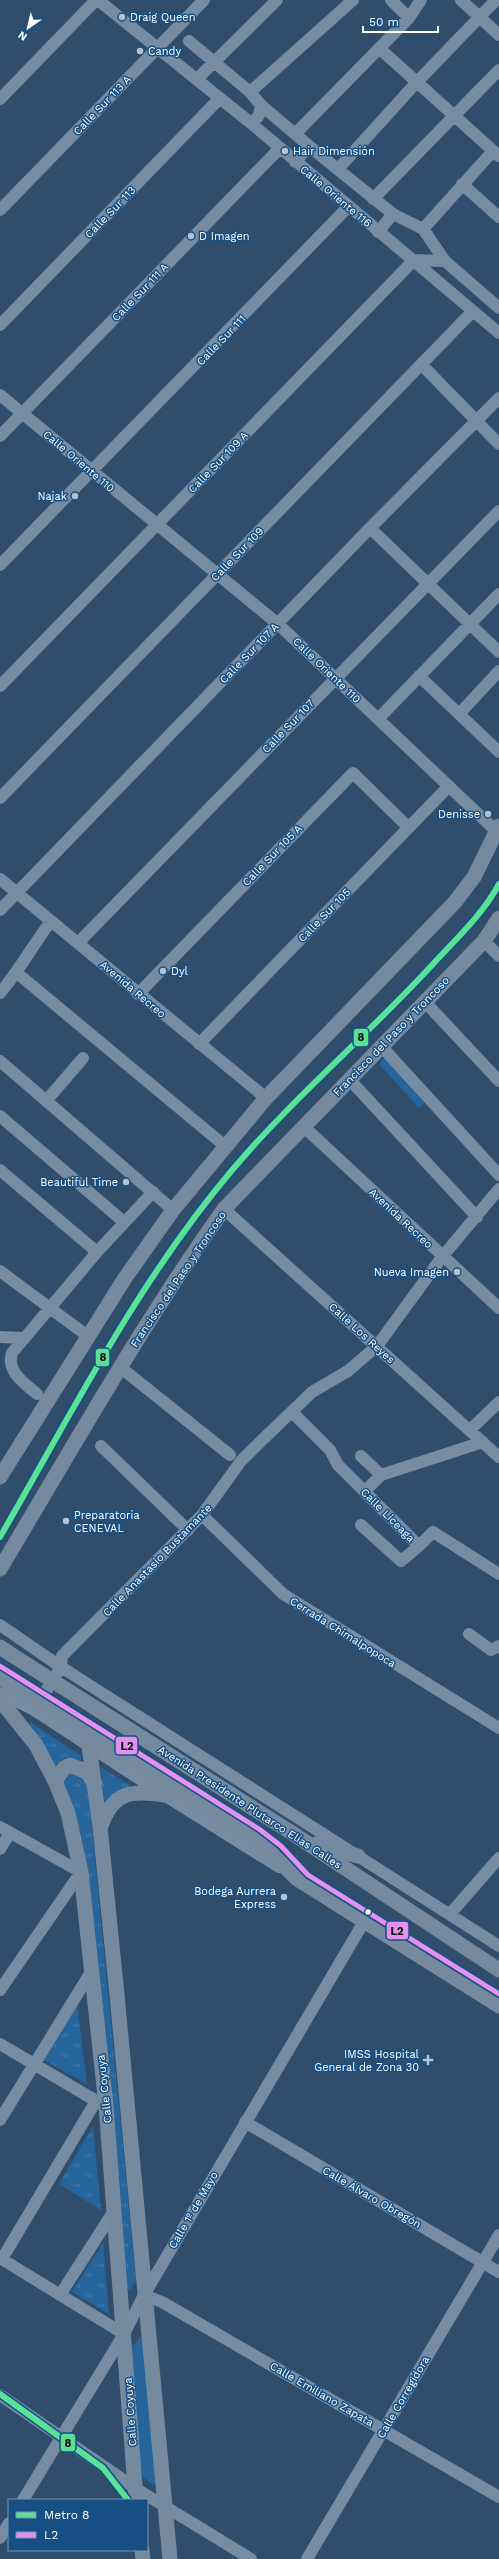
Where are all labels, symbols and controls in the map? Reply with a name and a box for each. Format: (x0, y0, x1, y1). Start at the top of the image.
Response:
north arrow (8, 8, 48, 48)
scale bar (363, 8, 438, 34)
place label: Draig Queen (130, 11, 195, 24)
marker: Draig Queen (117, 12, 127, 22)
text: 50 m (369, 15, 399, 29)
text: N (16, 28, 30, 44)
place label: Candy (148, 45, 181, 58)
marker: Candy (135, 46, 145, 56)
street label: Calle Sur 113 A (71, 73, 134, 138)
place label: Hair Dimensión (293, 145, 375, 158)
marker: Hair Dimensión (280, 146, 290, 156)
street label: Calle Oriente 116 (297, 163, 374, 230)
street label: Calle Sur 113 (82, 184, 138, 241)
place label: D Imagen (199, 230, 250, 243)
marker: D Imagen (186, 231, 196, 241)
street label: Calle Sur 111 A (109, 261, 171, 324)
street label: Calle Sur 111 (194, 312, 249, 368)
street label: Calle Oriente 110 (40, 428, 117, 495)
street label: Calle Sur 109 A (186, 429, 251, 496)
place label: Najak (37, 490, 67, 503)
marker: Najak (70, 491, 80, 501)
street label: Calle Sur 109 (208, 524, 267, 584)
street label: Calle Sur 107 A (217, 620, 282, 686)
street label: Calle Oriente 110 (290, 635, 363, 706)
street label: Calle Sur 107 (260, 697, 317, 756)
place label: Denisse (438, 808, 480, 821)
marker: Denisse (483, 809, 493, 819)
street label: Calle Sur 105 A (240, 822, 305, 889)
street label: Calle Sur 105 (295, 886, 353, 945)
street label: Avenida Recreo (97, 958, 168, 1021)
place label: Dyl (171, 965, 189, 978)
marker: Dyl (158, 966, 168, 976)
street label: Francisco del Paso y Troncoso (331, 974, 452, 1099)
line badge: 8 (353, 1028, 369, 1047)
text: 8 (358, 1031, 365, 1044)
place label: Beautiful Time (40, 1176, 118, 1189)
marker: Beautiful Time (121, 1177, 131, 1187)
street label: Avenida Recreo (366, 1186, 435, 1251)
street label: Francisco del Paso y Troncoso (128, 1209, 229, 1350)
place label: Nueva Imagen (374, 1266, 449, 1279)
marker: Nueva Imagen (452, 1267, 462, 1277)
street label: Calle Los Reyes (326, 1300, 397, 1367)
line badge: 8 (95, 1348, 110, 1367)
text: 8 (100, 1351, 107, 1364)
street label: Calle Liceaga (358, 1486, 417, 1545)
street label: Calle Anastasio Bustamante (100, 1501, 215, 1619)
place label: Preparatoria CENEVAL (74, 1509, 140, 1535)
marker: Preparatoria CENEVAL (61, 1516, 71, 1526)
street label: Cerrada Chimalpopoca (287, 1595, 398, 1670)
line badge: L2 (115, 1736, 138, 1755)
text: L2 (120, 1740, 134, 1753)
street label: Avenida Presidente Plutarco Elías Calles (155, 1743, 344, 1872)
place label: Bodega Aurrera Express (194, 1885, 276, 1911)
marker: Bodega Aurrera Express (279, 1892, 289, 1902)
unlabelled marker (363, 1907, 373, 1917)
line badge: L2 (386, 1921, 409, 1940)
text: L2 (390, 1925, 404, 1938)
place label: IMSS Hospital General de Zona 30 (314, 2048, 420, 2074)
street label: Calle Coyuya (94, 2054, 115, 2124)
marker: IMSS Hospital General de Zona 30 (422, 2054, 434, 2066)
street label: Calle Álvaro Obregón (320, 2163, 424, 2231)
street label: Calle 1º de Mayo (166, 2169, 221, 2251)
street label: Calle Corregidora (375, 2354, 432, 2441)
street label: Calle Emiliano Zapata (268, 2359, 376, 2429)
street label: Calle Coyuya (122, 2377, 139, 2447)
line badge: 8 (60, 2433, 76, 2452)
text: 8 (65, 2437, 72, 2450)
legend (8, 2499, 148, 2551)
text: Metro 8 (44, 2508, 89, 2522)
text: L2 (44, 2528, 58, 2542)

